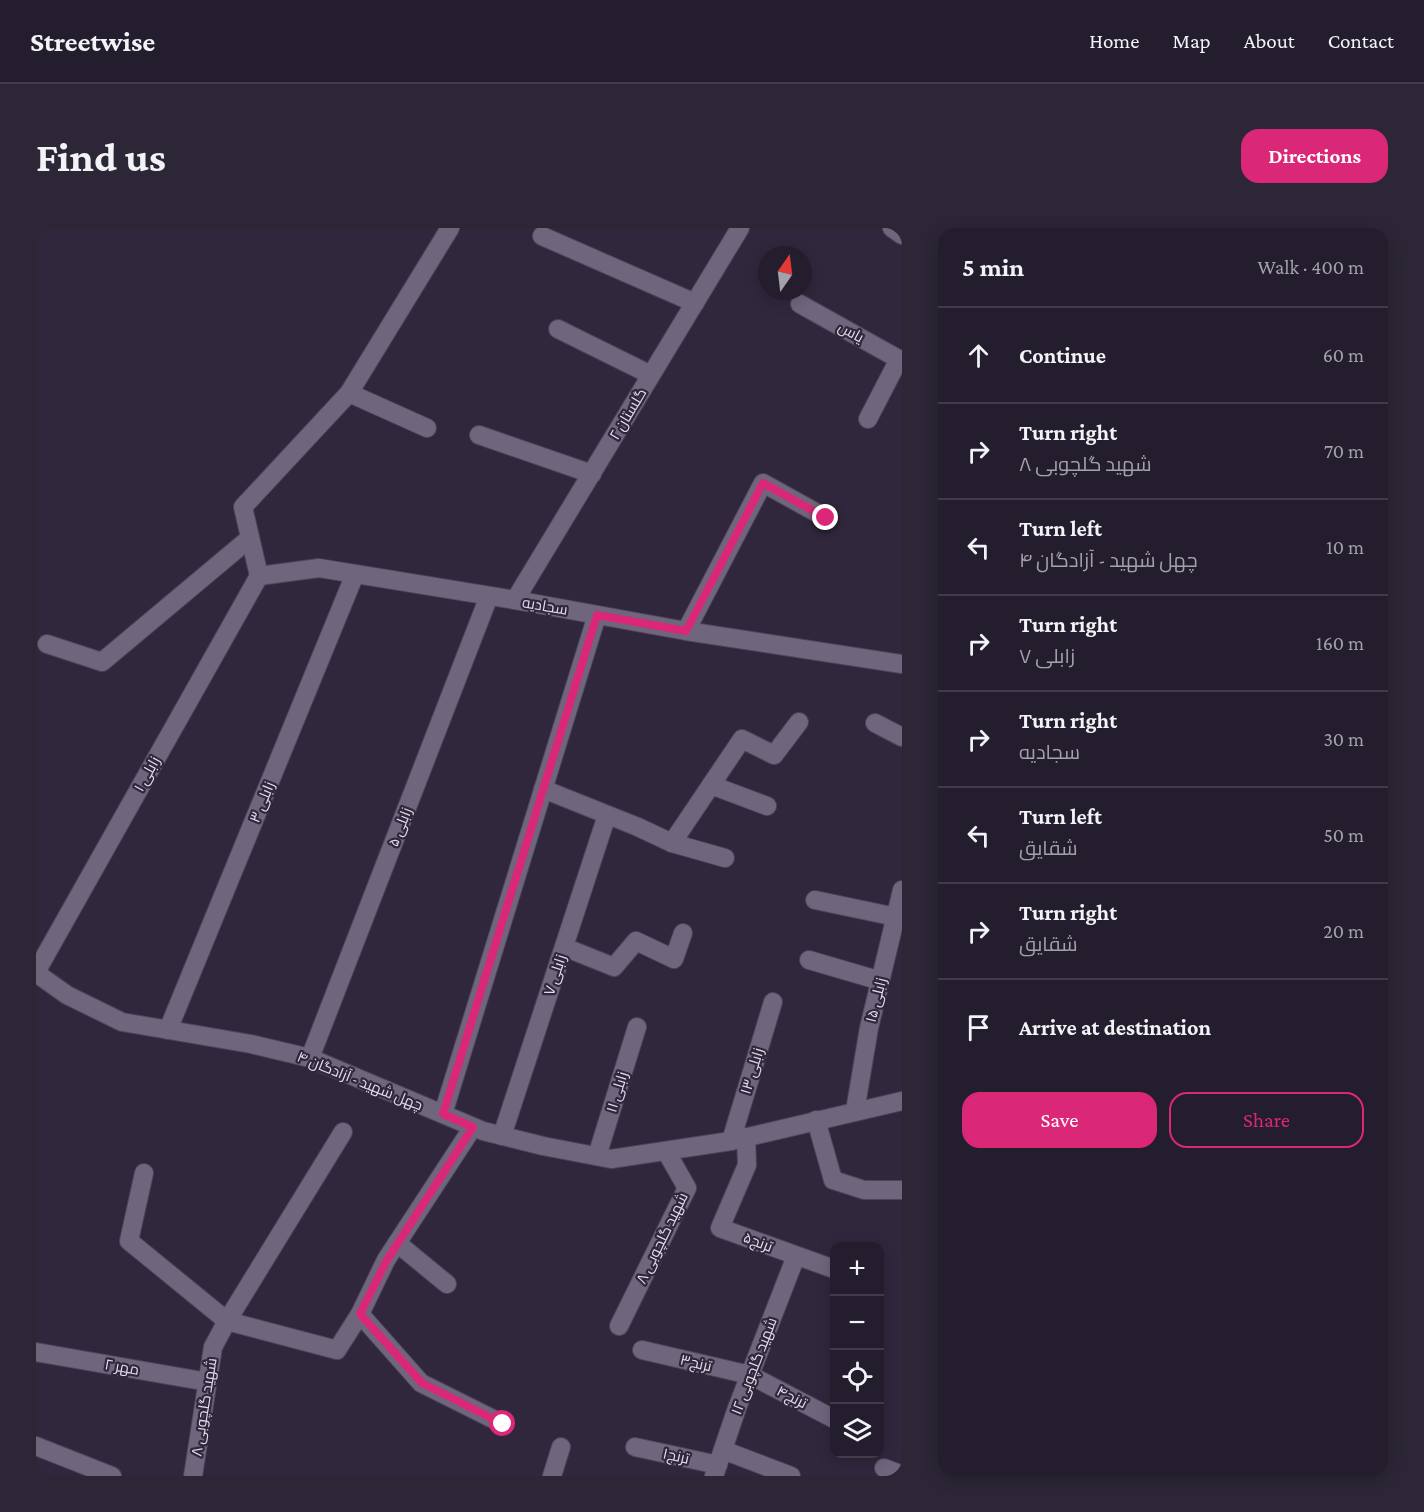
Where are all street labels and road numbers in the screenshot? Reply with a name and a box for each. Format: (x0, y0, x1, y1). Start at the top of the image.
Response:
street label: یاس (835, 319, 867, 347)
street label: گلستان ۲ (606, 385, 651, 444)
street label: سجادیه (521, 594, 569, 618)
street label: زابلی ۱ (131, 754, 165, 795)
street label: زابلی ۳ (247, 779, 279, 826)
street label: زابلی ۵ (385, 805, 417, 850)
street label: زابلی ۷ (541, 953, 571, 998)
street label: زابلی ۱۵ (863, 976, 891, 1024)
street label: زابلی ۱۳ (737, 1046, 769, 1097)
street label: چهل شهید - آزادگان ۴ (294, 1048, 425, 1115)
street label: زابلی ۱۱ (603, 1070, 633, 1115)
street label: شهید گلچوبی ۸ (633, 1190, 693, 1287)
street label: ترنج۵ (740, 1229, 775, 1258)
street label: شهید گلچوبی ۱۲ (728, 1315, 782, 1417)
street label: ترنج۳ (678, 1352, 713, 1377)
street label: مهر ۲ (103, 1356, 141, 1380)
street label: شهید گلچوبی ۸ (188, 1357, 222, 1458)
street label: ترنج۴ (773, 1383, 810, 1414)
street label: ترنج۱ (661, 1445, 691, 1470)

